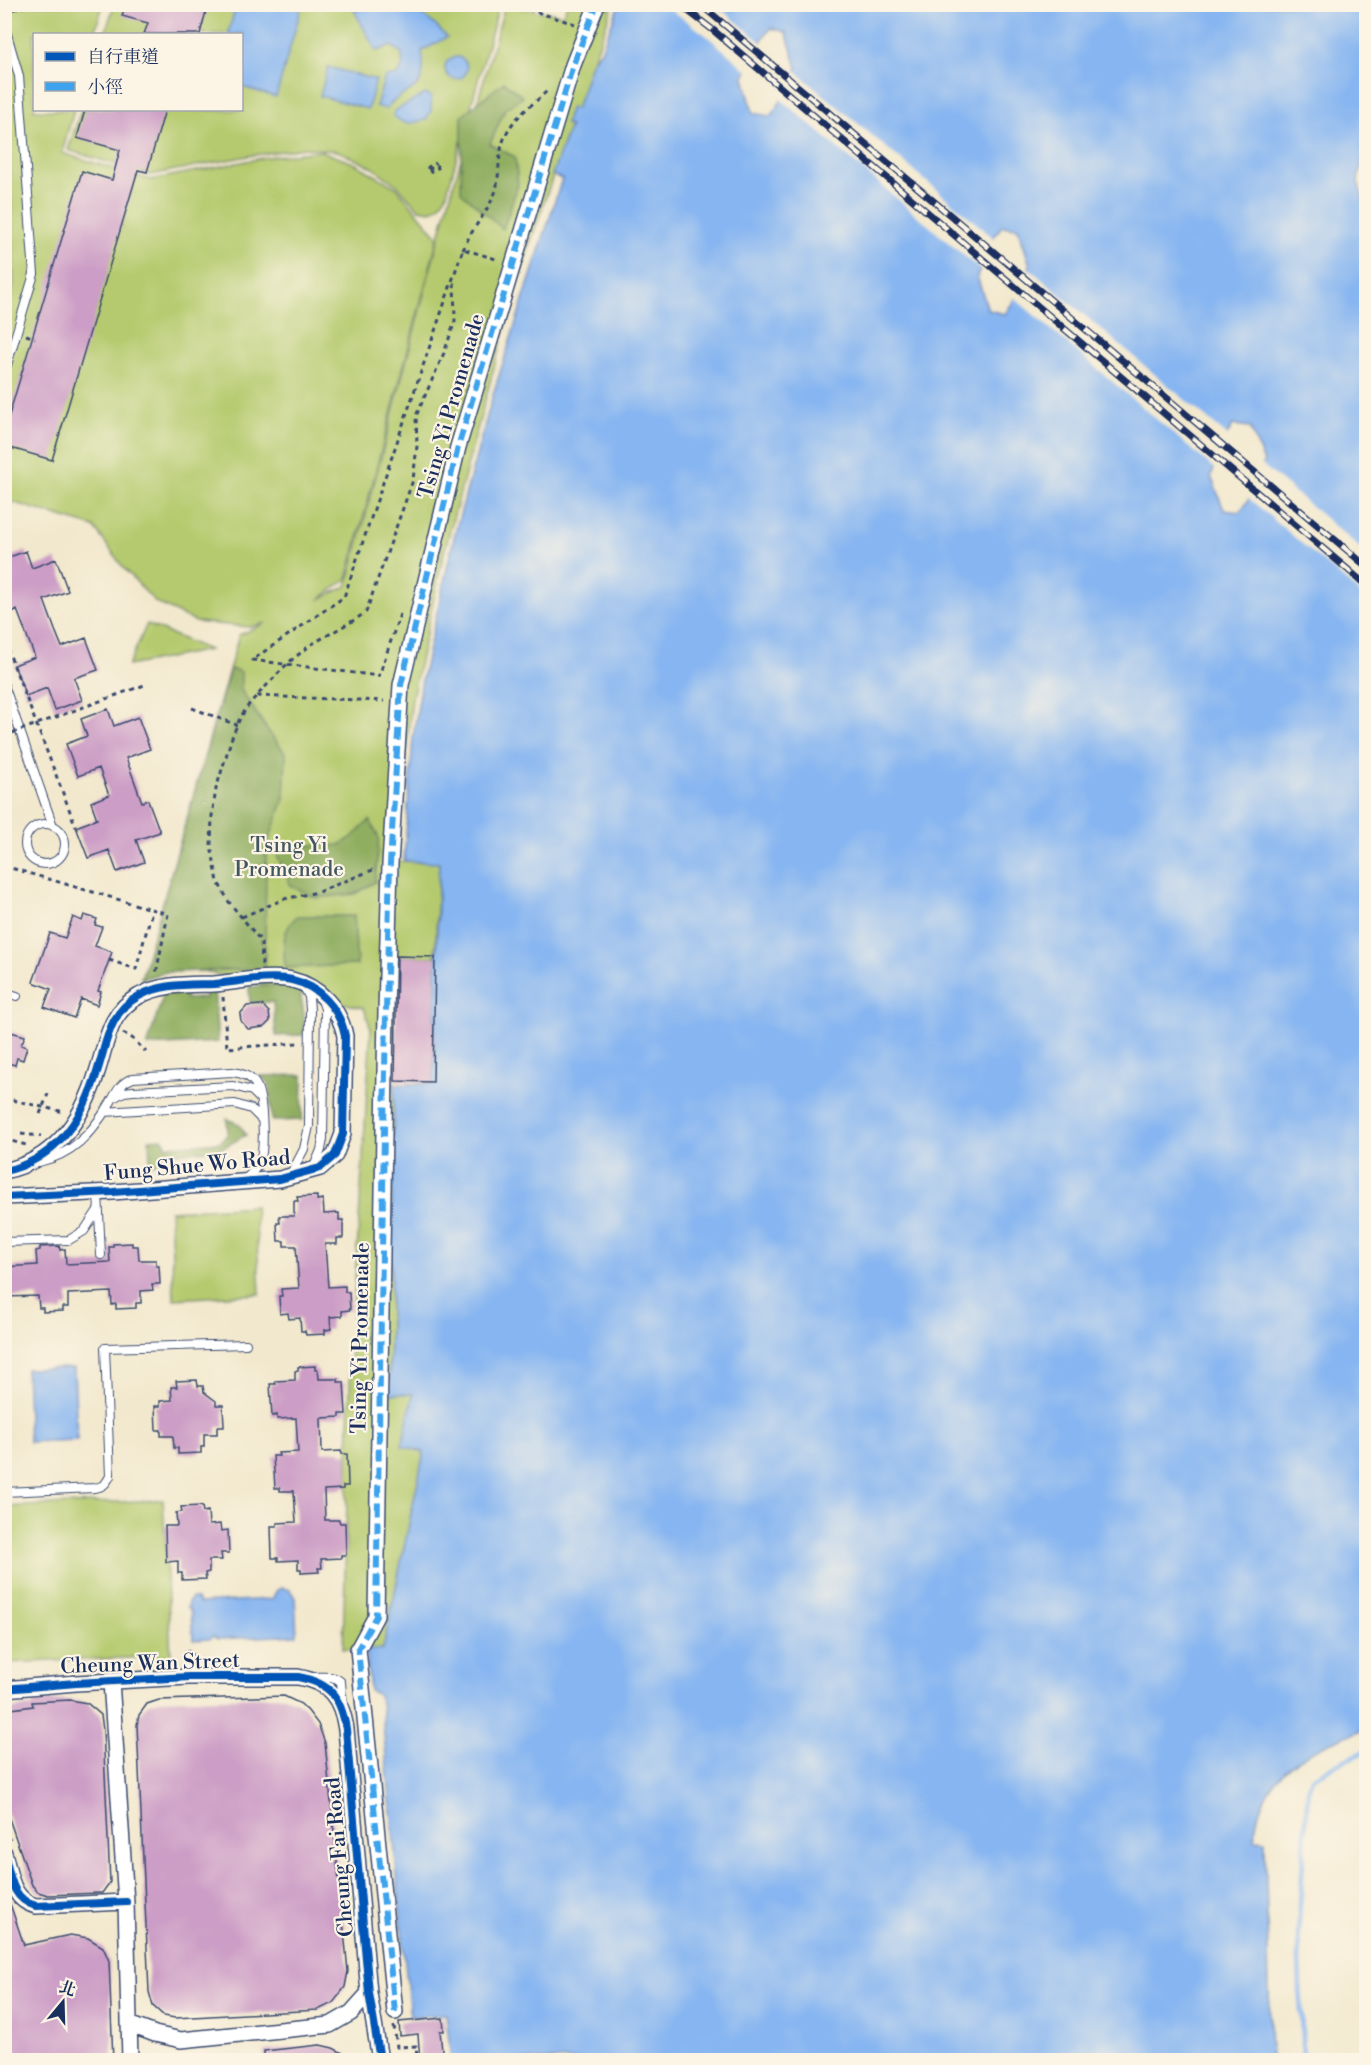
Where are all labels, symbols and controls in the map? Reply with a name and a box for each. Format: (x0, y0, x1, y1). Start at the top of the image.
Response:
legend (33, 33, 243, 111)
text: 自行車道 (87, 46, 159, 69)
text: 小徑 (87, 76, 123, 99)
street label: Tsing Yi Promenade (413, 311, 491, 502)
park label: Tsing Yi Promenade (234, 833, 344, 883)
street label: Fung Shue Wo Road (103, 1145, 292, 1187)
street label: Tsing Yi Promenade (346, 1242, 376, 1434)
street label: Cheung Wan Street (60, 1648, 241, 1680)
street label: Cheung Fai Road (320, 1776, 360, 1938)
north arrow (33, 1972, 93, 2032)
text: 北 (57, 1977, 78, 2001)

